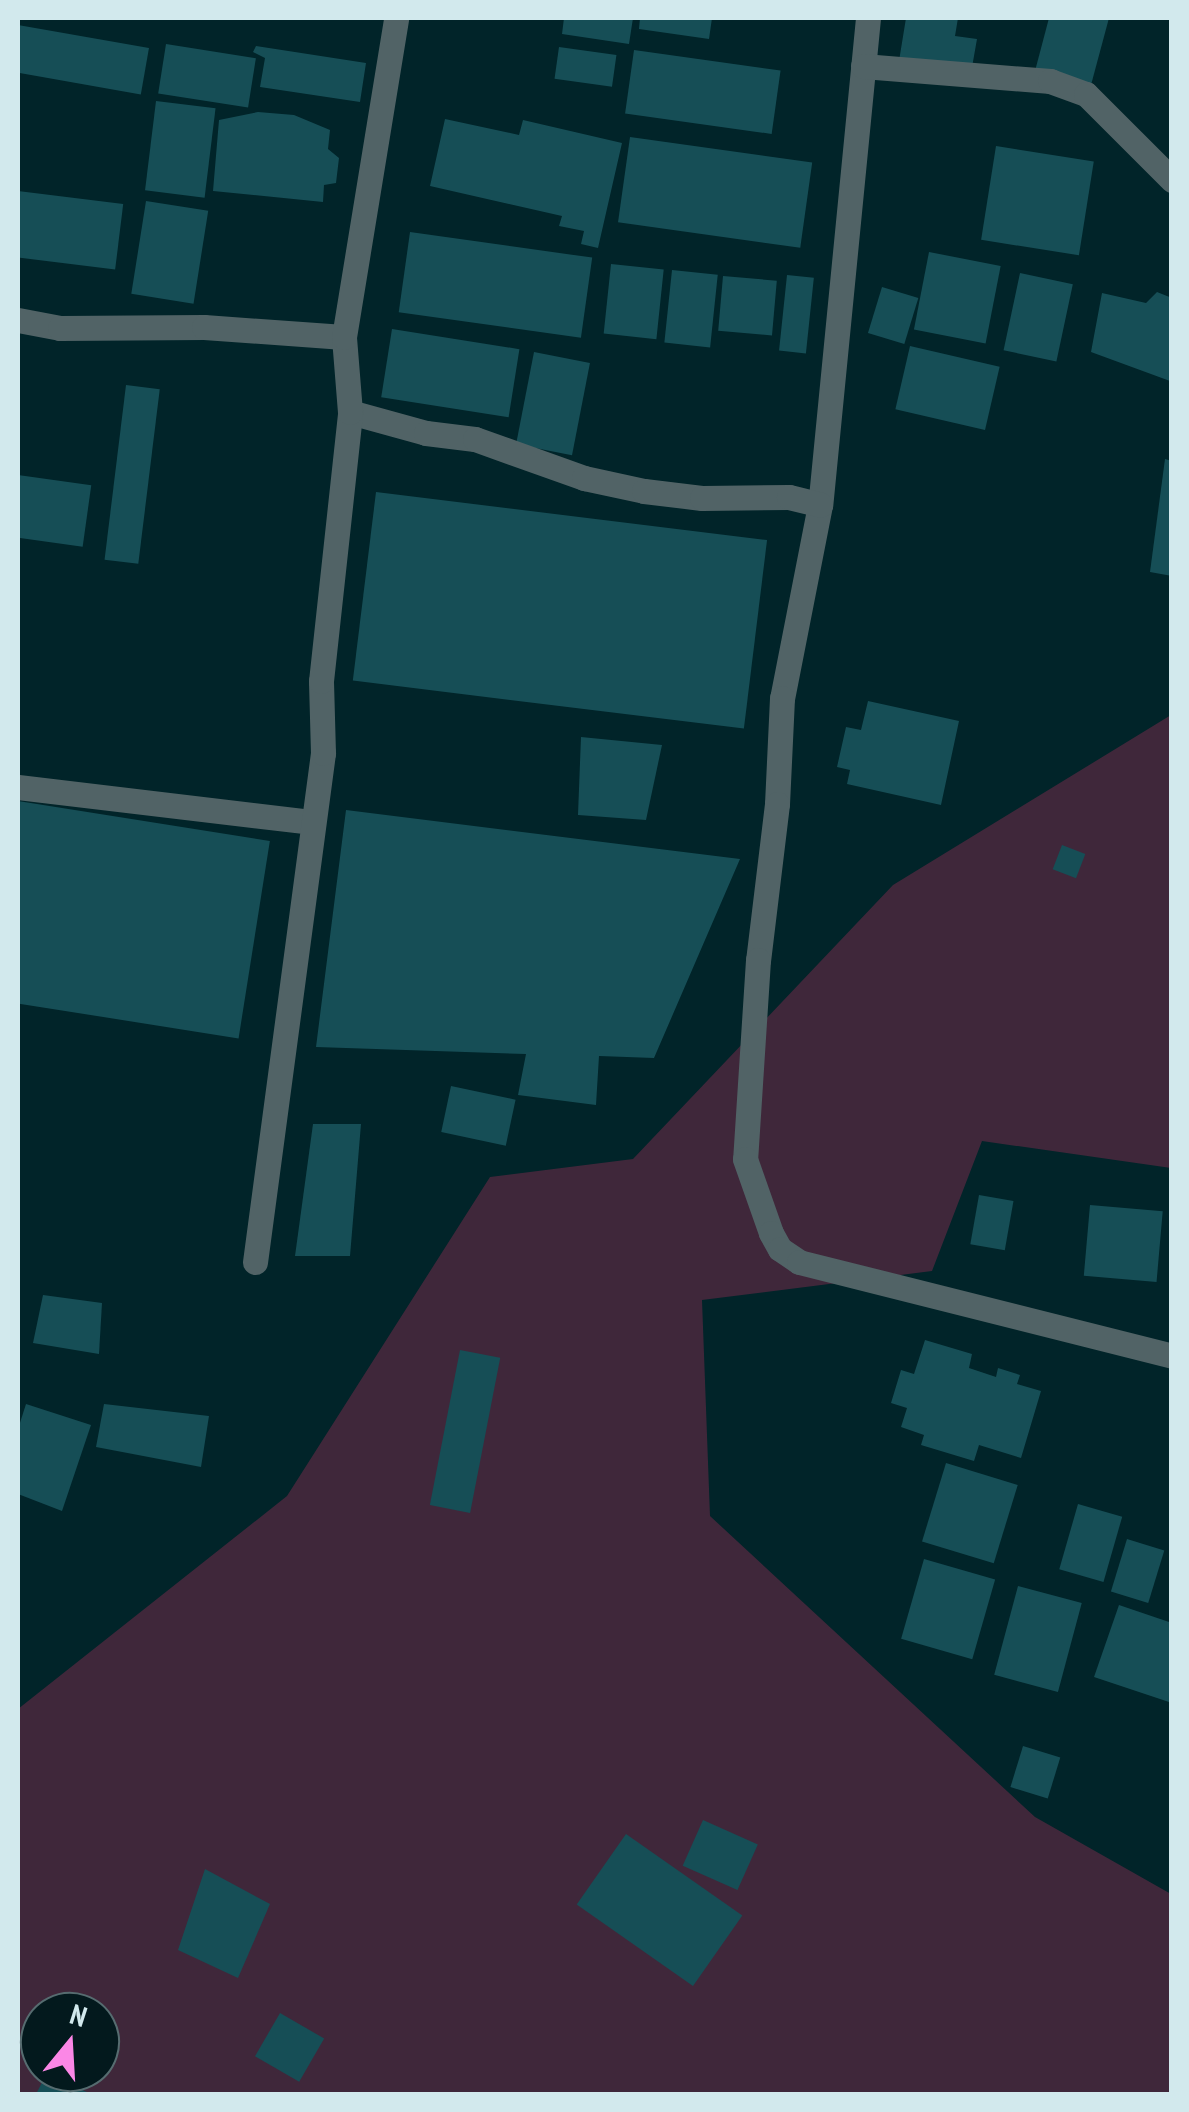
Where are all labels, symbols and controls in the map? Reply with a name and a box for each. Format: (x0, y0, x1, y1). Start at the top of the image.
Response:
north arrow (20, 1992, 120, 2092)
text: N (66, 1995, 92, 2035)

